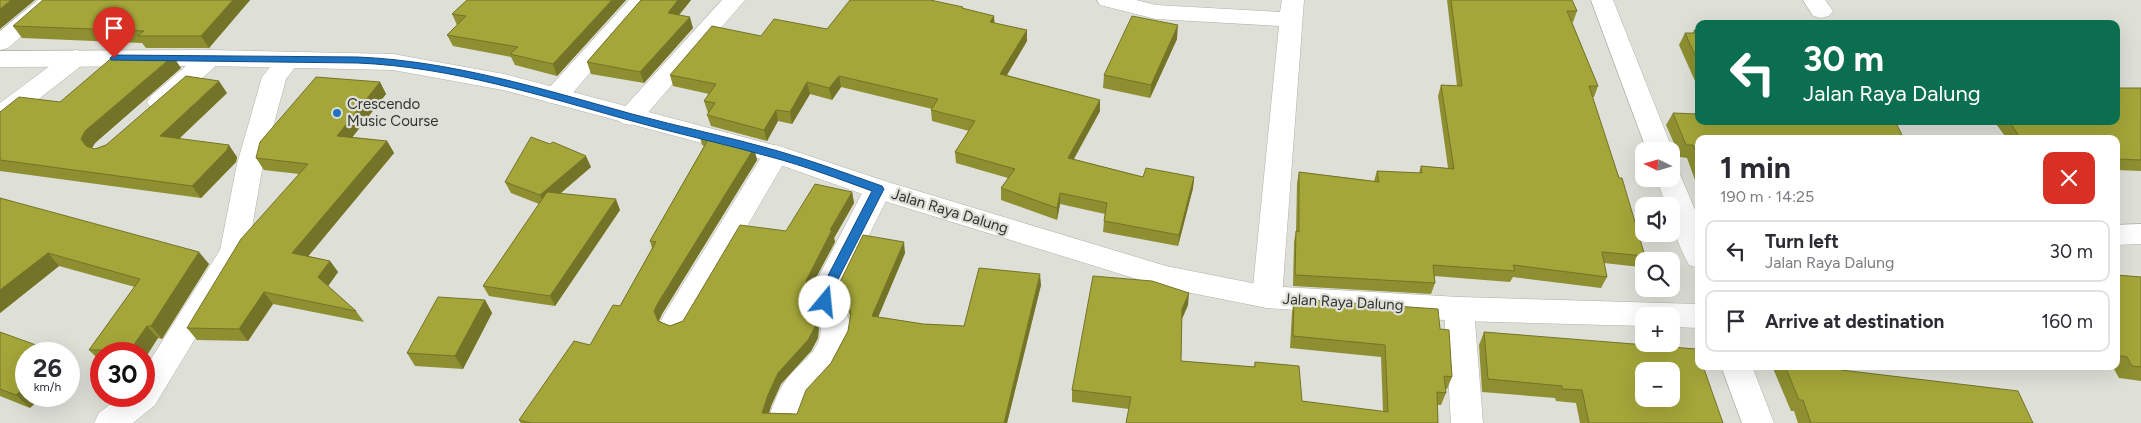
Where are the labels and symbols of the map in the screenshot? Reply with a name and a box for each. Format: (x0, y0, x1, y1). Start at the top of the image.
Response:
pin (93, 7, 135, 58)
place label: Crescendo Music Course (347, 95, 439, 130)
marker: Crescendo Music Course (331, 107, 343, 119)
north arrow (1635, 142, 1680, 188)
street label: Jalan Raya Dalung (889, 185, 1011, 237)
position arrow (798, 275, 850, 327)
street label: Jalan Raya Dalung (1282, 290, 1404, 314)
speed limit sign: 30 (90, 342, 155, 407)

